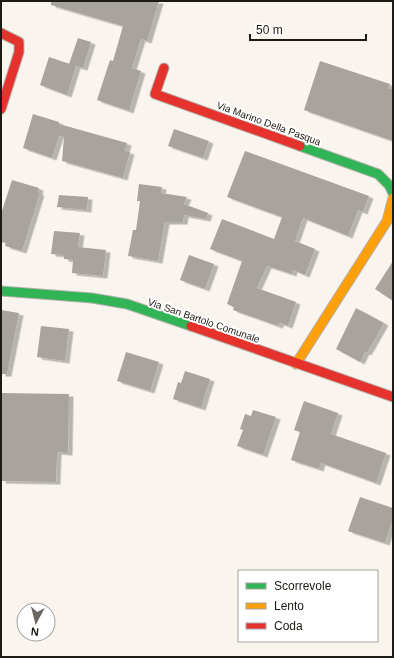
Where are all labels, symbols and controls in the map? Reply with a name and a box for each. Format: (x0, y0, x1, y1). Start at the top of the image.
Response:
scale bar (250, 16, 366, 42)
text: 50 m (256, 23, 283, 37)
street label: Via Marino Della Pasqua (215, 100, 323, 148)
street label: Via San Bartolo Comunale (146, 296, 262, 345)
legend (238, 570, 378, 642)
text: Scorrevole (274, 579, 332, 593)
text: Lento (274, 599, 304, 613)
north arrow (16, 602, 56, 642)
text: Coda (274, 619, 303, 633)
text: N (30, 625, 39, 638)

